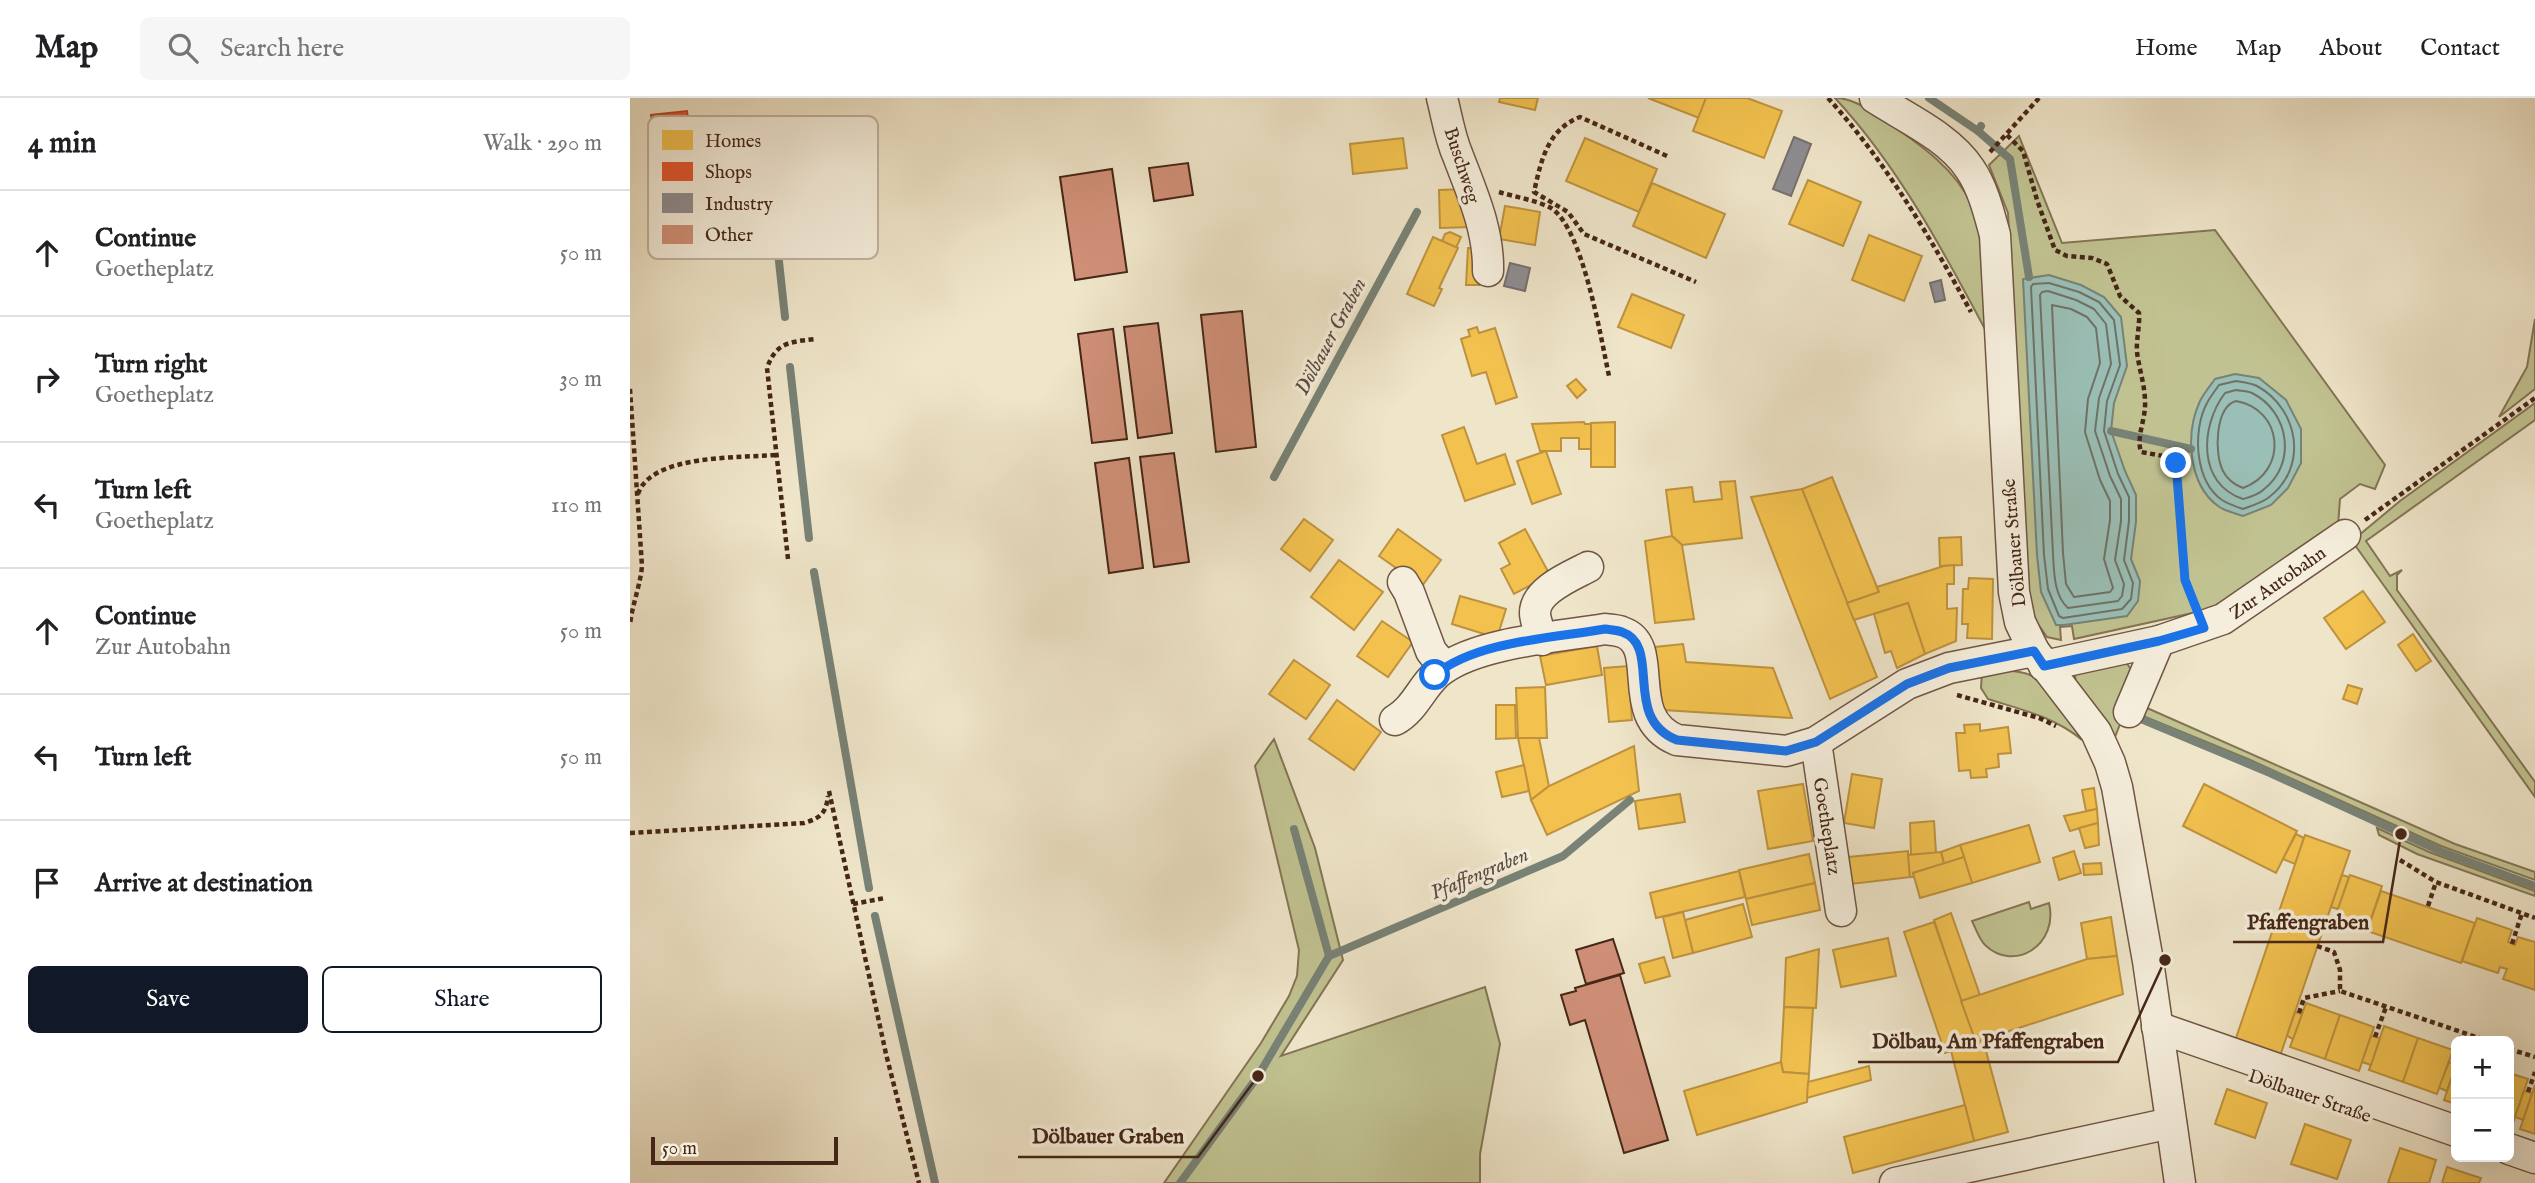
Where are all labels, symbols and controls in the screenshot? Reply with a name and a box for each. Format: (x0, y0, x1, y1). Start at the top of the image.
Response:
search box (140, 17, 630, 80)
text: Map (35, 27, 98, 69)
icon: search (164, 29, 202, 67)
text: Search here (220, 32, 344, 65)
text: Home (2135, 33, 2198, 64)
text: Map (2236, 33, 2282, 64)
text: About (2320, 33, 2382, 64)
text: Contact (2420, 33, 2500, 64)
legend (648, 116, 878, 259)
text: 4 min (28, 125, 96, 163)
street label: Buschweg (1438, 125, 1485, 207)
text: Walk · 290 m (483, 129, 602, 158)
text: Homes (705, 130, 761, 154)
text: Shops (705, 161, 752, 185)
text: Industry (705, 193, 773, 217)
text: Continue (95, 222, 196, 255)
text: Other (705, 224, 753, 248)
icon: ahead (28, 234, 66, 272)
text: 50 m (560, 239, 602, 268)
text: Goetheplatz (95, 255, 214, 284)
water label: Dölbauer Graben (1289, 274, 1373, 400)
text: Turn right (95, 348, 208, 381)
icon: right (28, 360, 66, 398)
text: 30 m (559, 365, 602, 394)
text: Goetheplatz (95, 381, 214, 410)
route end (2160, 447, 2191, 478)
text: Turn left (95, 474, 192, 507)
street label: Dölbauer Straße (1997, 477, 2033, 608)
icon: left (28, 486, 66, 524)
text: 110 m (551, 491, 602, 520)
text: Goetheplatz (95, 507, 214, 536)
street label: Zur Autobahn (2225, 542, 2331, 626)
text: Continue (95, 600, 196, 633)
icon: ahead (28, 612, 66, 650)
text: 50 m (560, 617, 602, 646)
text: Zur Autobahn (95, 633, 231, 662)
route start (1419, 659, 1450, 690)
icon: left (28, 738, 66, 776)
text: Turn left (95, 741, 192, 774)
text: 50 m (560, 743, 602, 772)
street label: Goetheplatz (1806, 776, 1846, 877)
water label: Pfaffengraben (1426, 842, 1533, 907)
icon: arrive (28, 864, 66, 902)
text: Arrive at destination (95, 867, 313, 900)
callout: Pfaffengraben (2233, 900, 2383, 942)
text: Pfaffengraben (2247, 910, 2369, 937)
button: Save (28, 966, 308, 1033)
button: Share (322, 966, 602, 1033)
callout: Dölbau, Am Pfaffengraben (1858, 1020, 2118, 1062)
text: Dölbau, Am Pfaffengraben (1872, 1029, 2104, 1056)
map controls (2451, 1036, 2514, 1162)
button: + (2451, 1036, 2514, 1099)
street label: Dölbauer Straße (2245, 1065, 2374, 1129)
button: − (2451, 1099, 2514, 1162)
callout: Dölbauer Graben (1018, 1115, 1198, 1157)
text: Dölbauer Graben (1032, 1124, 1184, 1151)
scale bar (651, 1134, 838, 1166)
text: 50 m (662, 1137, 697, 1161)

